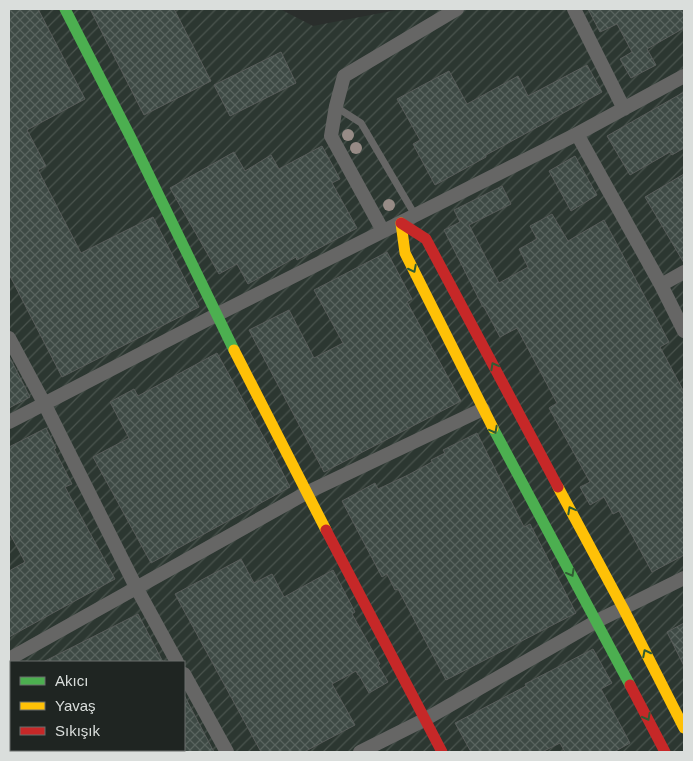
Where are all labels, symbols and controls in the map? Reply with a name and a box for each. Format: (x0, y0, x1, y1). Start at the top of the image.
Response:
one-way arrow (407, 264, 417, 273)
one-way arrow (490, 363, 500, 372)
one-way arrow (488, 425, 498, 434)
one-way arrow (567, 506, 577, 515)
one-way arrow (564, 568, 574, 577)
one-way arrow (642, 650, 652, 659)
legend (10, 661, 185, 751)
text: Akıcı (55, 672, 88, 689)
text: Yavaş (55, 697, 96, 714)
one-way arrow (641, 712, 651, 721)
text: Sıkışık (55, 722, 101, 739)

